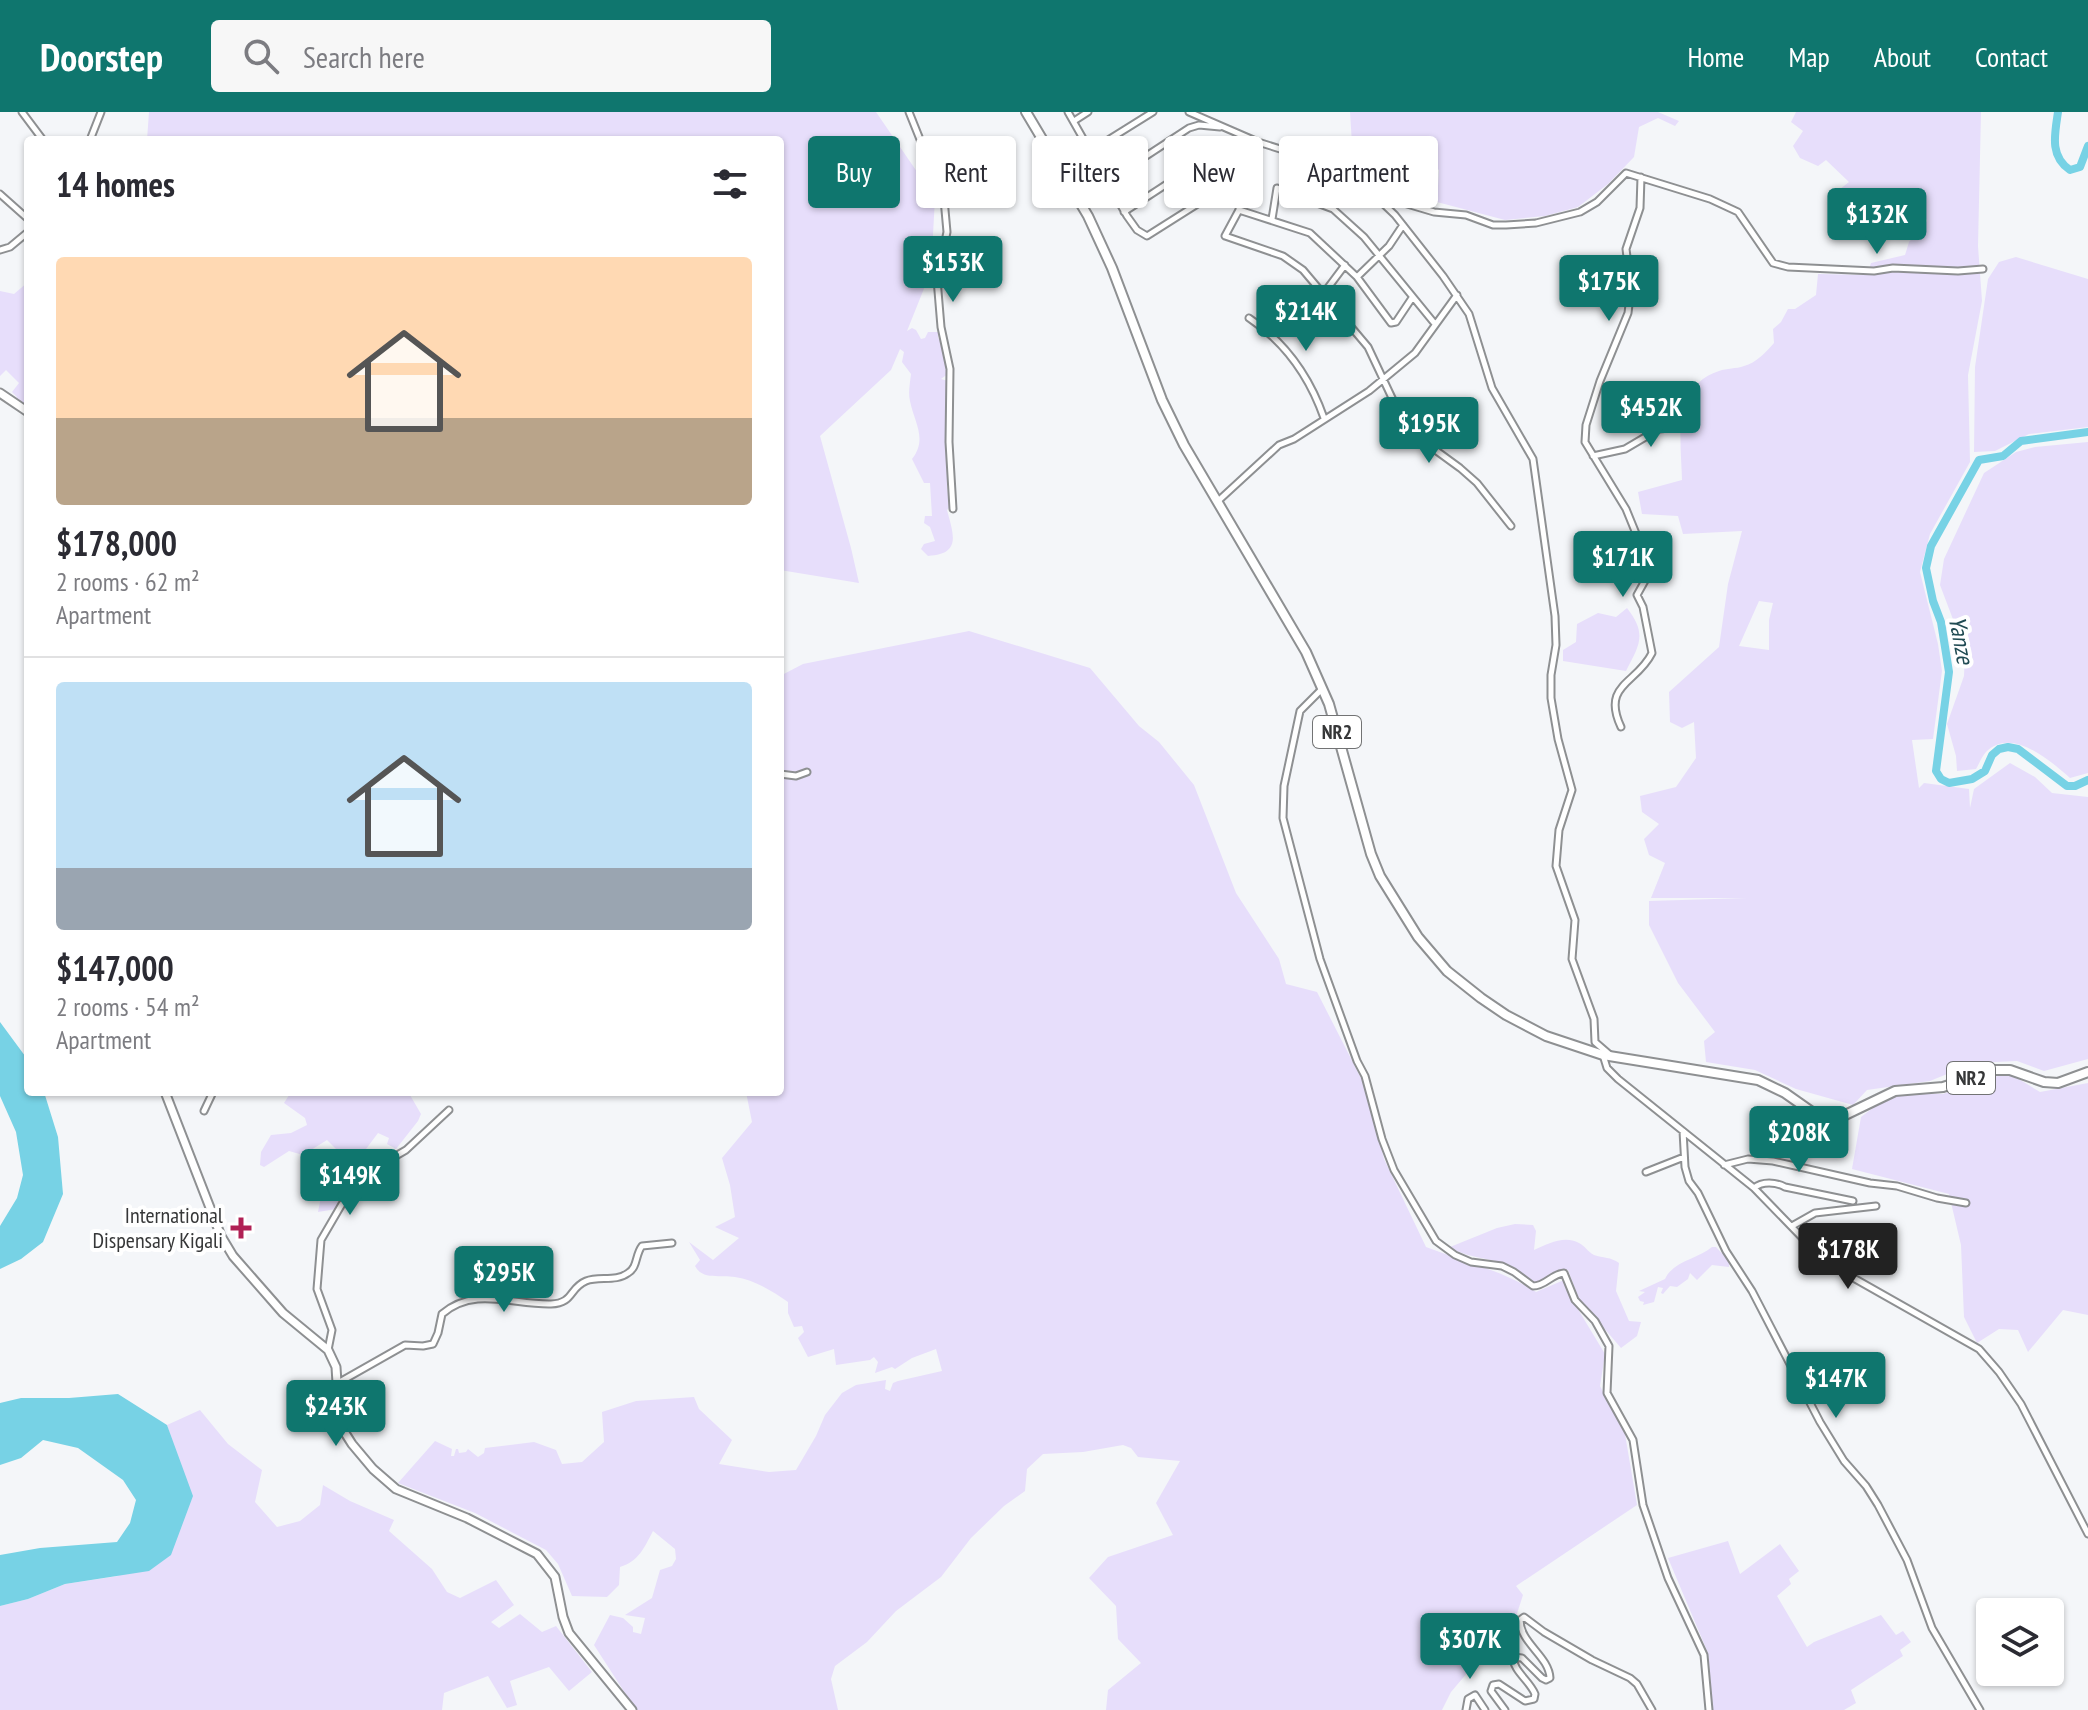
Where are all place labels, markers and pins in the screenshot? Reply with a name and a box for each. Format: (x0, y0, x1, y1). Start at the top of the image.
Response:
pin: $132K (1821, 188, 1933, 256)
pin: $153K (897, 236, 1009, 304)
pin: $175K (1553, 255, 1665, 323)
pin: $214K (1250, 285, 1362, 353)
pin: $452K (1595, 381, 1707, 449)
pin: $195K (1373, 397, 1485, 465)
pin: $171K (1567, 531, 1679, 599)
pin: $208K (1743, 1106, 1855, 1174)
pin: $149K (294, 1149, 406, 1217)
place label: International Dispensary Kigali (93, 1201, 224, 1254)
marker: International Dispensary Kigali (230, 1217, 252, 1239)
pin: $178K (1792, 1223, 1904, 1291)
pin: $295K (448, 1246, 560, 1314)
pin: $147K (1780, 1352, 1892, 1420)
pin: $243K (280, 1380, 392, 1448)
pin: $307K (1414, 1613, 1526, 1681)

